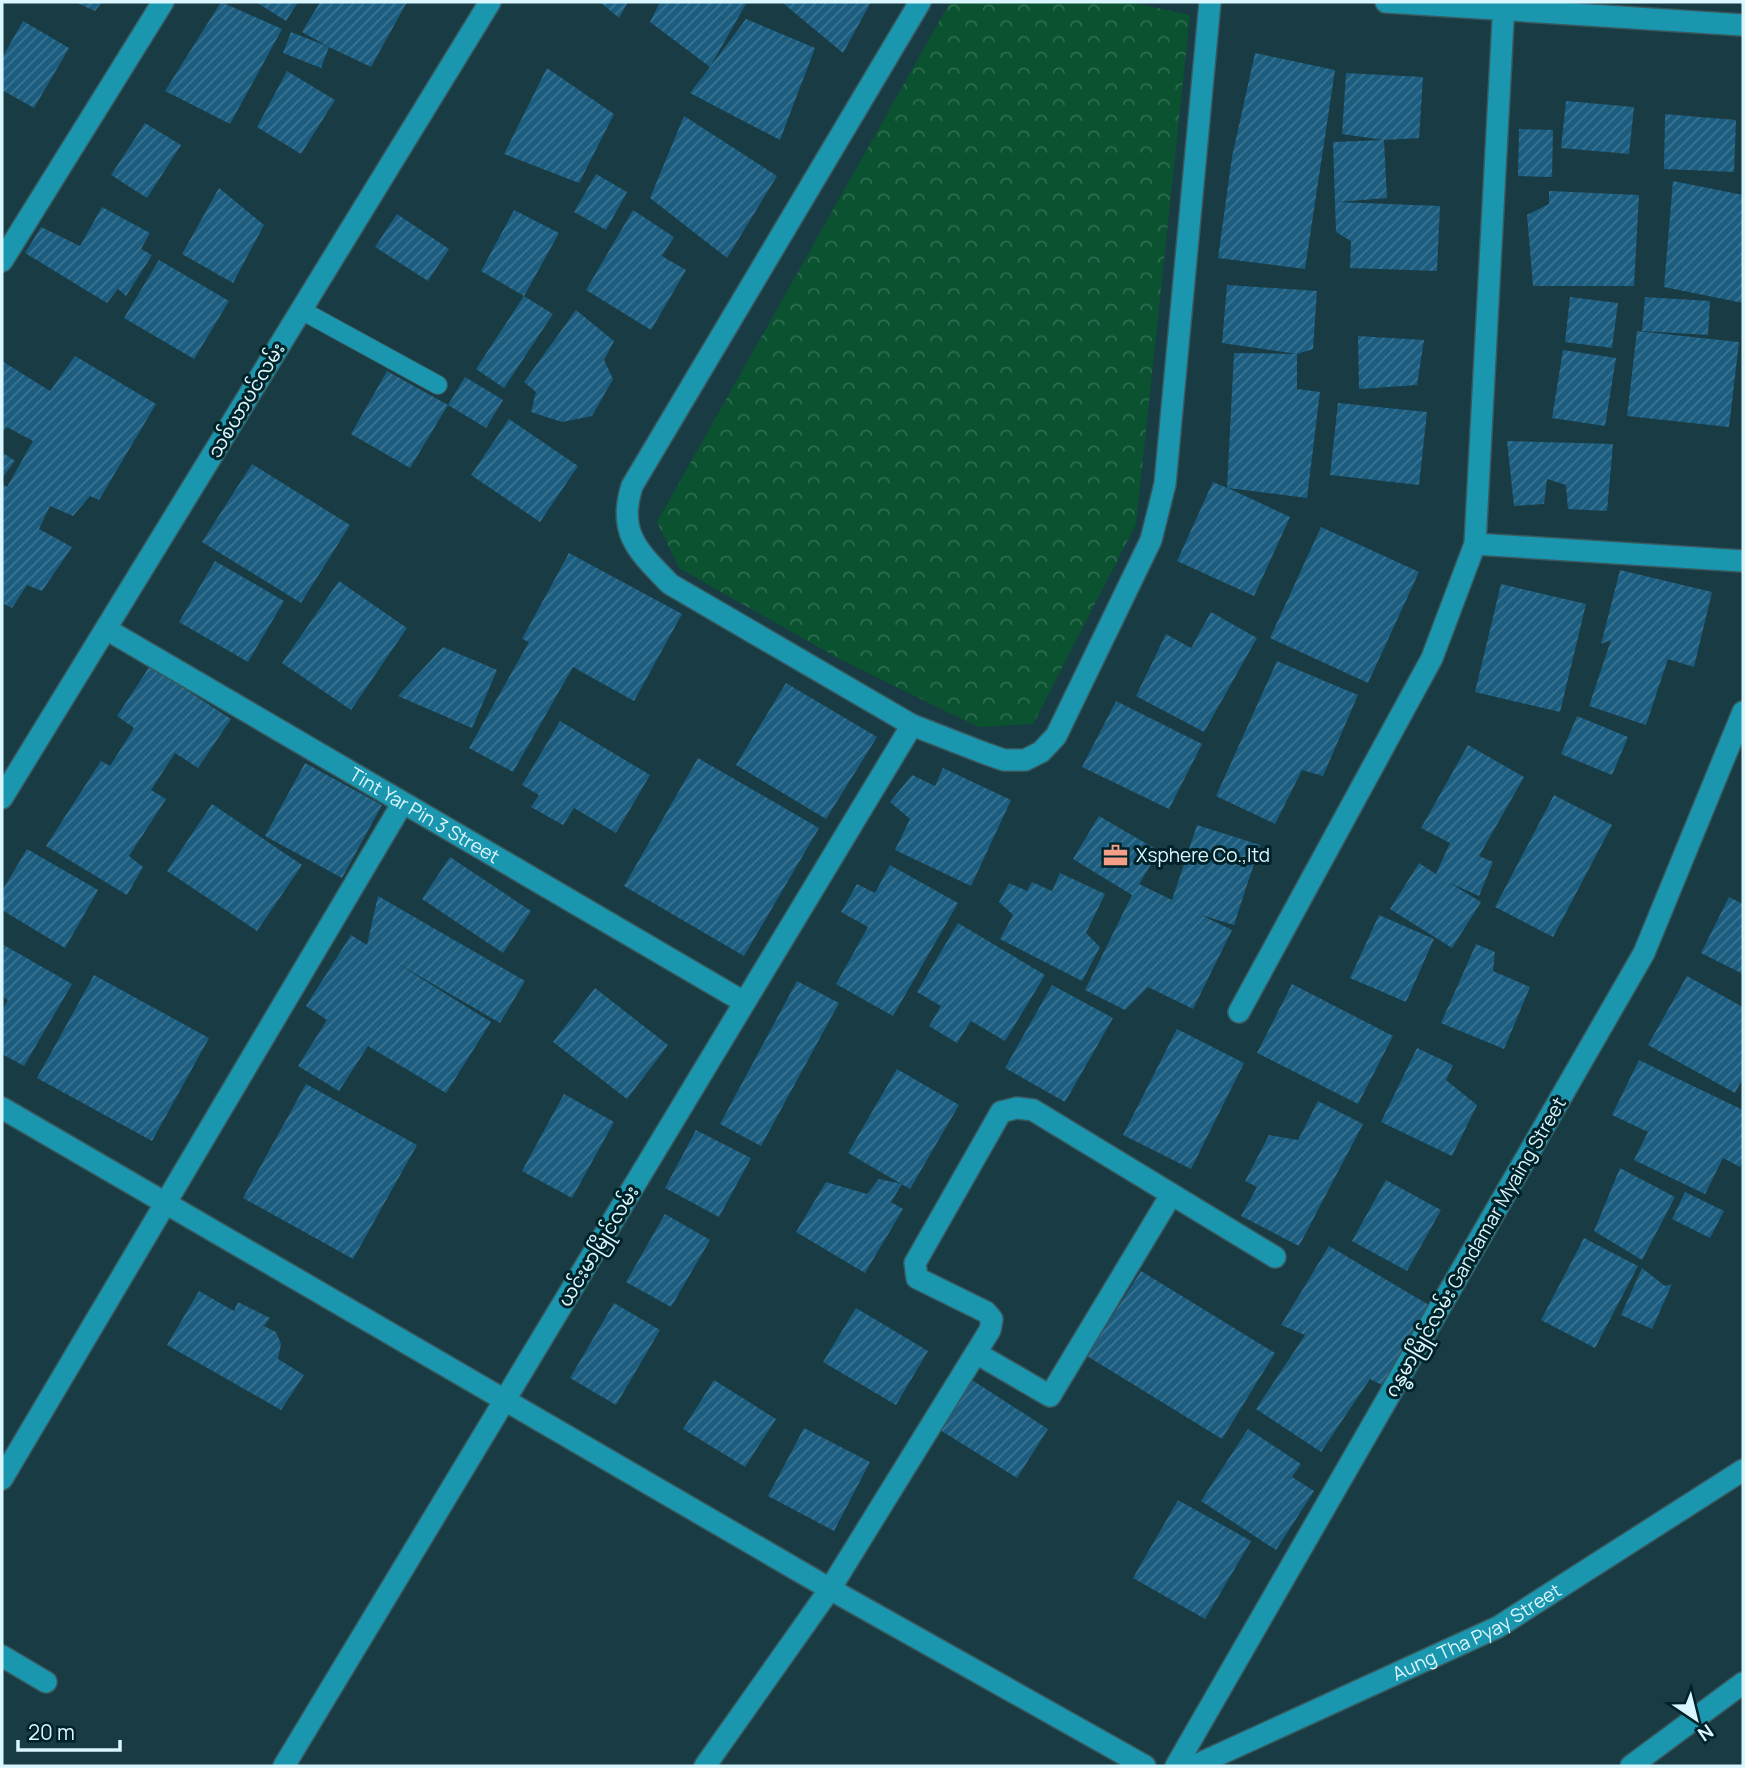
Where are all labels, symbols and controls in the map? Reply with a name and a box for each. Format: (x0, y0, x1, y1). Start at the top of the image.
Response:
street label: သစ်ယာပင်လမ်း (200, 337, 291, 463)
street label: Tint Yar Pin 3 Street (345, 761, 505, 869)
office icon: Xsphere Co.,ltd (1102, 841, 1130, 869)
place label: Xsphere Co.,ltd (1136, 842, 1270, 868)
street label: ဂန္ဓမာမြိုင်လမ်း Gandamar Myaing Street (1377, 1092, 1575, 1403)
street label: ယင်းမာမြိုင်လမ်း (551, 1180, 647, 1313)
street label: Aung Tha Pyay Street (1388, 1577, 1566, 1687)
north arrow (1661, 1684, 1731, 1754)
scale bar (18, 1708, 119, 1752)
text: 20 m (28, 1718, 75, 1746)
text: N (1693, 1718, 1719, 1747)

